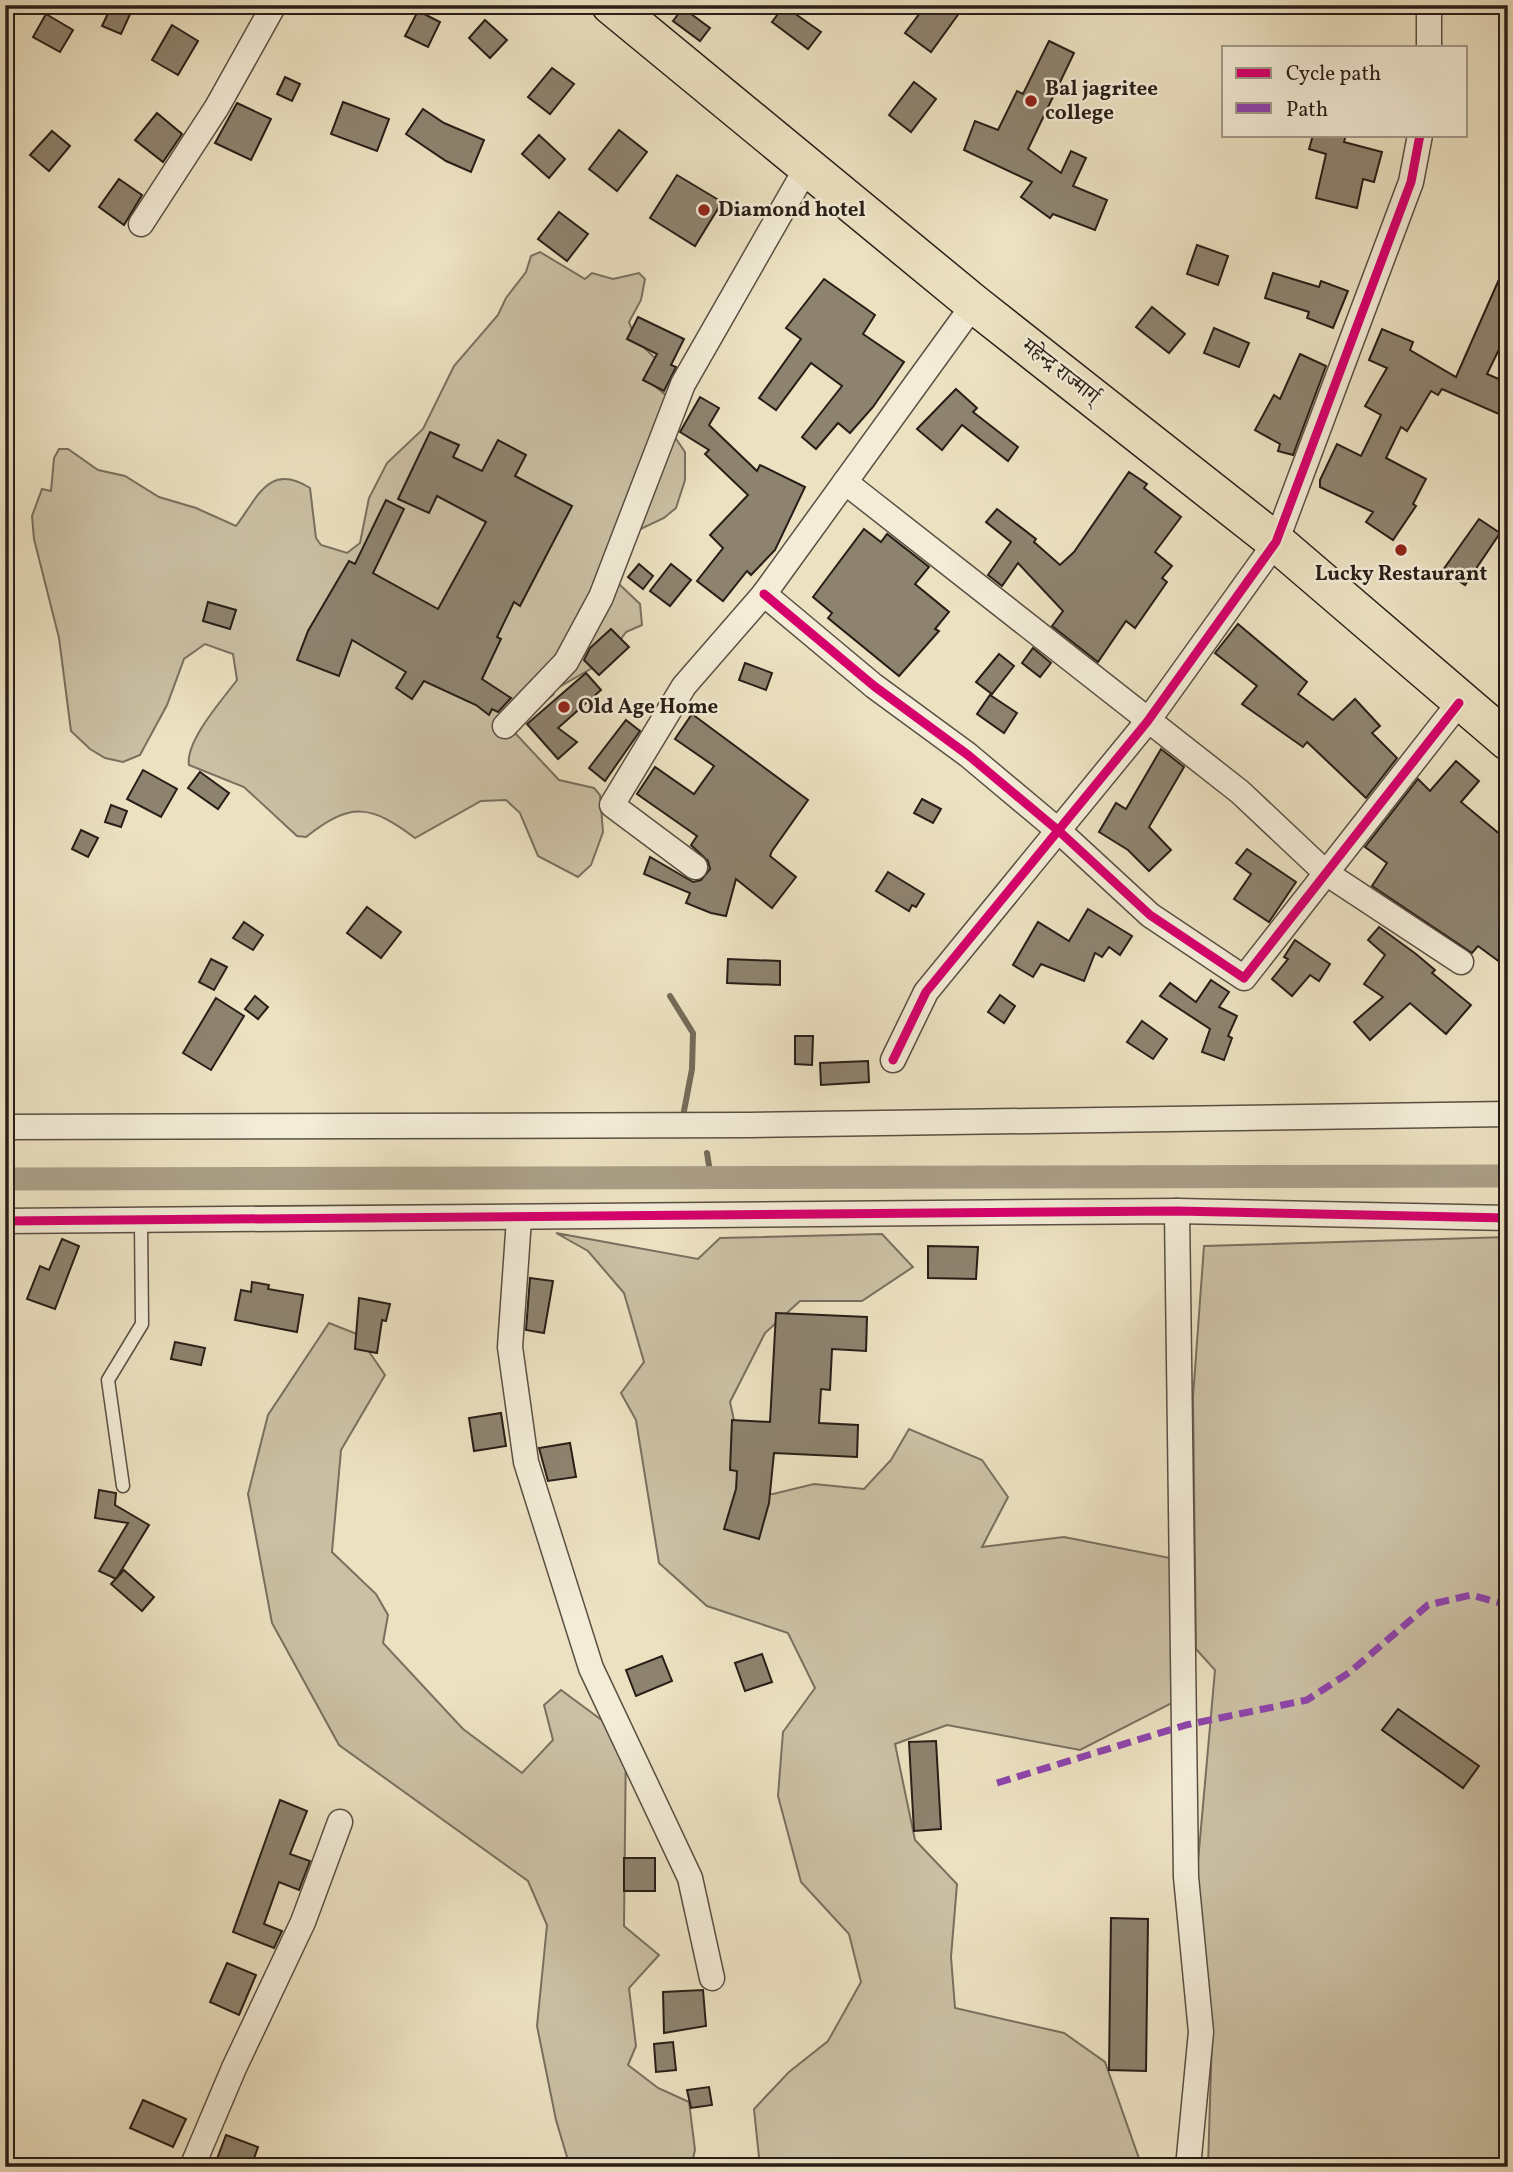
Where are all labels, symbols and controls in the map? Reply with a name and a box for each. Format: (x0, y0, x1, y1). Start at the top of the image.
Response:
legend (1222, 46, 1468, 136)
text: Cycle path (1286, 60, 1381, 89)
place label: Bal jagritee college (1045, 75, 1158, 128)
marker: Bal jagritee college (1023, 93, 1039, 109)
text: Path (1286, 96, 1328, 125)
place label: Diamond hotel (718, 196, 866, 225)
marker: Diamond hotel (696, 202, 712, 218)
street label: महेन्द्र राज्मार्ग् (1014, 332, 1108, 414)
marker: Lucky Restaurant (1393, 542, 1409, 558)
place label: Lucky Restaurant (1315, 560, 1487, 589)
place label: Old Age Home (578, 693, 718, 722)
marker: Old Age Home (556, 699, 572, 715)

